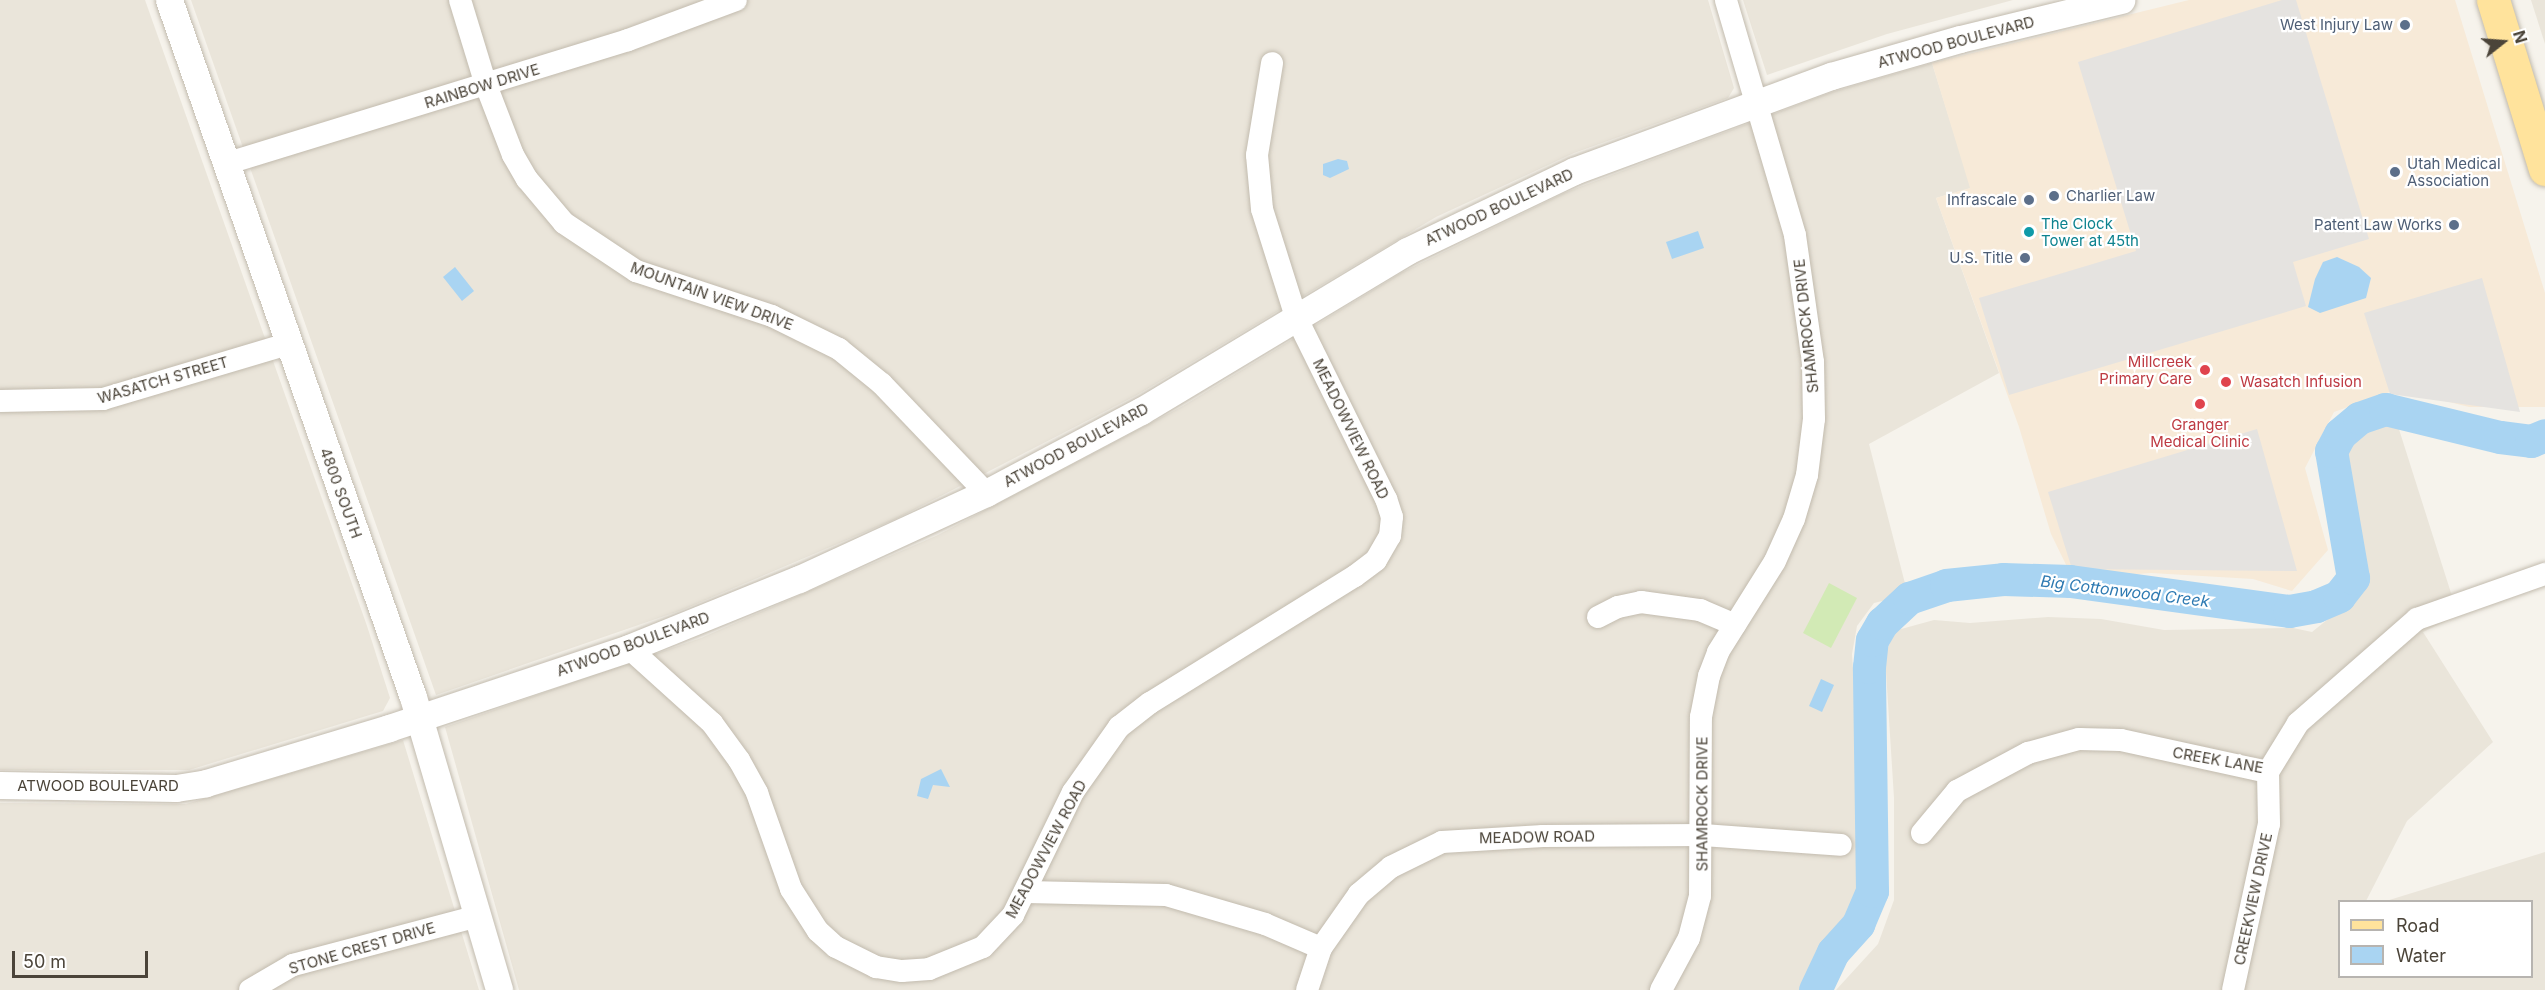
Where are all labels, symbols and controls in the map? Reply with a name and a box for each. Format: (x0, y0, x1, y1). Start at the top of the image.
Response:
street label: ATWOOD BOULEVARD (1876, 12, 2036, 72)
north arrow (2473, 12, 2533, 72)
place label: West Injury Law (2280, 16, 2393, 34)
marker: West Injury Law (2398, 18, 2412, 32)
text: N (2509, 28, 2532, 45)
street label: RAINBOW DRIVE (422, 60, 542, 112)
place label: Utah Medical Association (2407, 154, 2501, 189)
street label: ATWOOD BOULEVARD (1422, 165, 1576, 249)
marker: Utah Medical Association (2388, 165, 2402, 179)
place label: Charlier Law (2066, 187, 2155, 205)
marker: Charlier Law (2047, 189, 2061, 203)
place label: Infrascale (1947, 191, 2017, 209)
marker: Infrascale (2022, 193, 2036, 207)
place label: The Clock Tower at 45th (2041, 214, 2139, 249)
place label: Patent Law Works (2314, 216, 2442, 234)
marker: Patent Law Works (2447, 218, 2461, 232)
marker: The Clock Tower at 45th (2022, 225, 2036, 239)
place label: U.S. Title (1949, 249, 2013, 267)
marker: U.S. Title (2018, 251, 2032, 265)
street label: MOUNTAIN VIEW DRIVE (628, 258, 796, 334)
street label: SHAMROCK DRIVE (1790, 258, 1822, 394)
place label: Millcreek Primary Care (2099, 352, 2192, 387)
street label: WASATCH STREET (96, 353, 230, 407)
street label: MEADOWVIEW ROAD (1309, 356, 1393, 502)
marker: Millcreek Primary Care (2196, 361, 2214, 379)
marker: Wasatch Infusion (2217, 373, 2235, 391)
place label: Wasatch Infusion (2240, 373, 2362, 391)
marker: Granger Medical Clinic (2191, 395, 2209, 413)
street label: ATWOOD BOULEVARD (1000, 399, 1152, 491)
place label: Granger Medical Clinic (2150, 415, 2250, 450)
street label: 4800 SOUTH (316, 445, 366, 541)
water label: Big Cottonwood Creek (2039, 571, 2211, 611)
street label: ATWOOD BOULEVARD (554, 608, 712, 680)
street label: SHAMROCK DRIVE (1693, 737, 1711, 871)
street label: CREEK LANE (2171, 743, 2265, 777)
street label: ATWOOD BOULEVARD (17, 777, 179, 795)
street label: MEADOWVIEW ROAD (1002, 777, 1090, 921)
street label: MEADOW ROAD (1479, 827, 1595, 847)
street label: CREEKVIEW DRIVE (2230, 831, 2276, 967)
legend (2338, 900, 2533, 978)
text: Road (2396, 915, 2439, 936)
street label: STONE CREST DRIVE (287, 918, 437, 978)
scale bar (15, 939, 152, 977)
text: Water (2396, 945, 2446, 966)
text: 50 m (23, 951, 66, 972)

